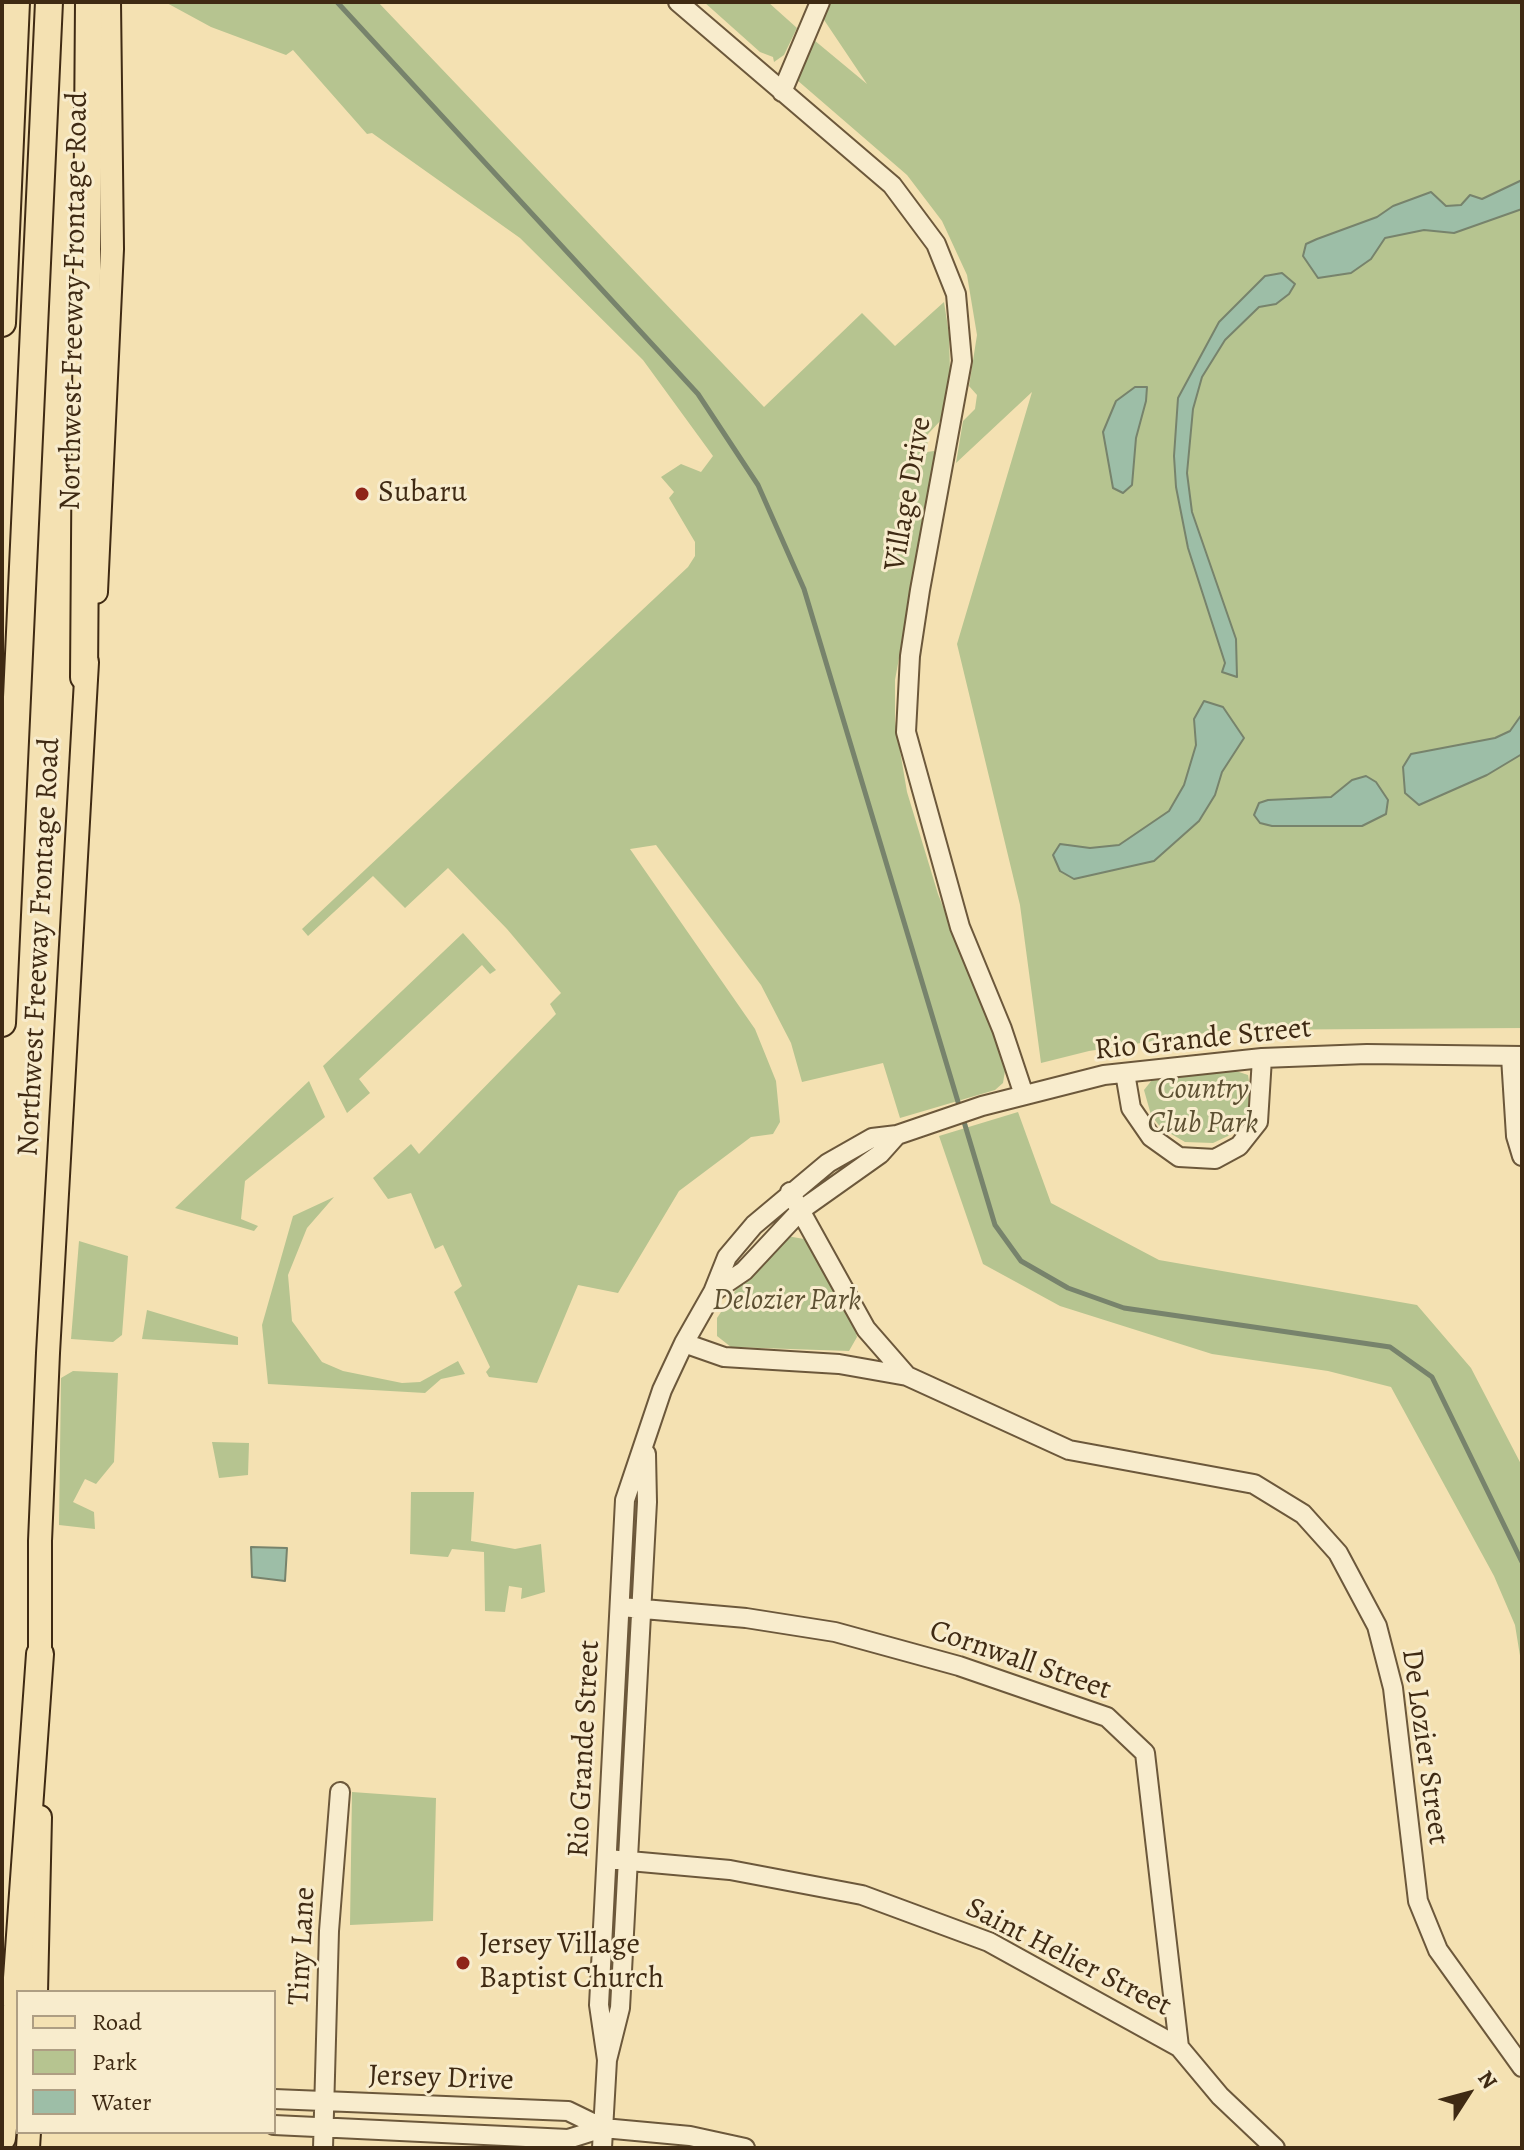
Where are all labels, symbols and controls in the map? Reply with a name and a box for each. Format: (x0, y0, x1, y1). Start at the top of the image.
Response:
street label: Northwest Freeway Frontage Road (53, 91, 97, 511)
street label: Village Drive (878, 414, 940, 574)
place label: Subaru (378, 476, 467, 512)
marker: Subaru (353, 485, 371, 503)
street label: Northwest Freeway Frontage Road (11, 737, 69, 1157)
street label: Rio Grande Street (1093, 1011, 1313, 1069)
park label: Country Club Park (1148, 1073, 1258, 1144)
park label: Delozier Park (713, 1284, 861, 1320)
street label: Cornwall Street (925, 1613, 1115, 1709)
street label: Rio Grande Street (561, 1639, 609, 1859)
street label: De Lozier Street (1392, 1647, 1456, 1847)
street label: Tiny Lane (282, 1886, 324, 2006)
street label: Saint Helier Street (959, 1891, 1177, 2025)
place label: Jersey Village Baptist Church (479, 1928, 664, 1998)
marker: Jersey Village Baptist Church (454, 1954, 472, 1972)
legend (16, 1990, 276, 2134)
text: Road (92, 2006, 142, 2038)
text: Park (92, 2046, 137, 2078)
north arrow (1428, 2054, 1508, 2134)
street label: Jersey Drive (368, 2058, 514, 2100)
text: N (1471, 2065, 1504, 2095)
text: Water (92, 2086, 152, 2118)

